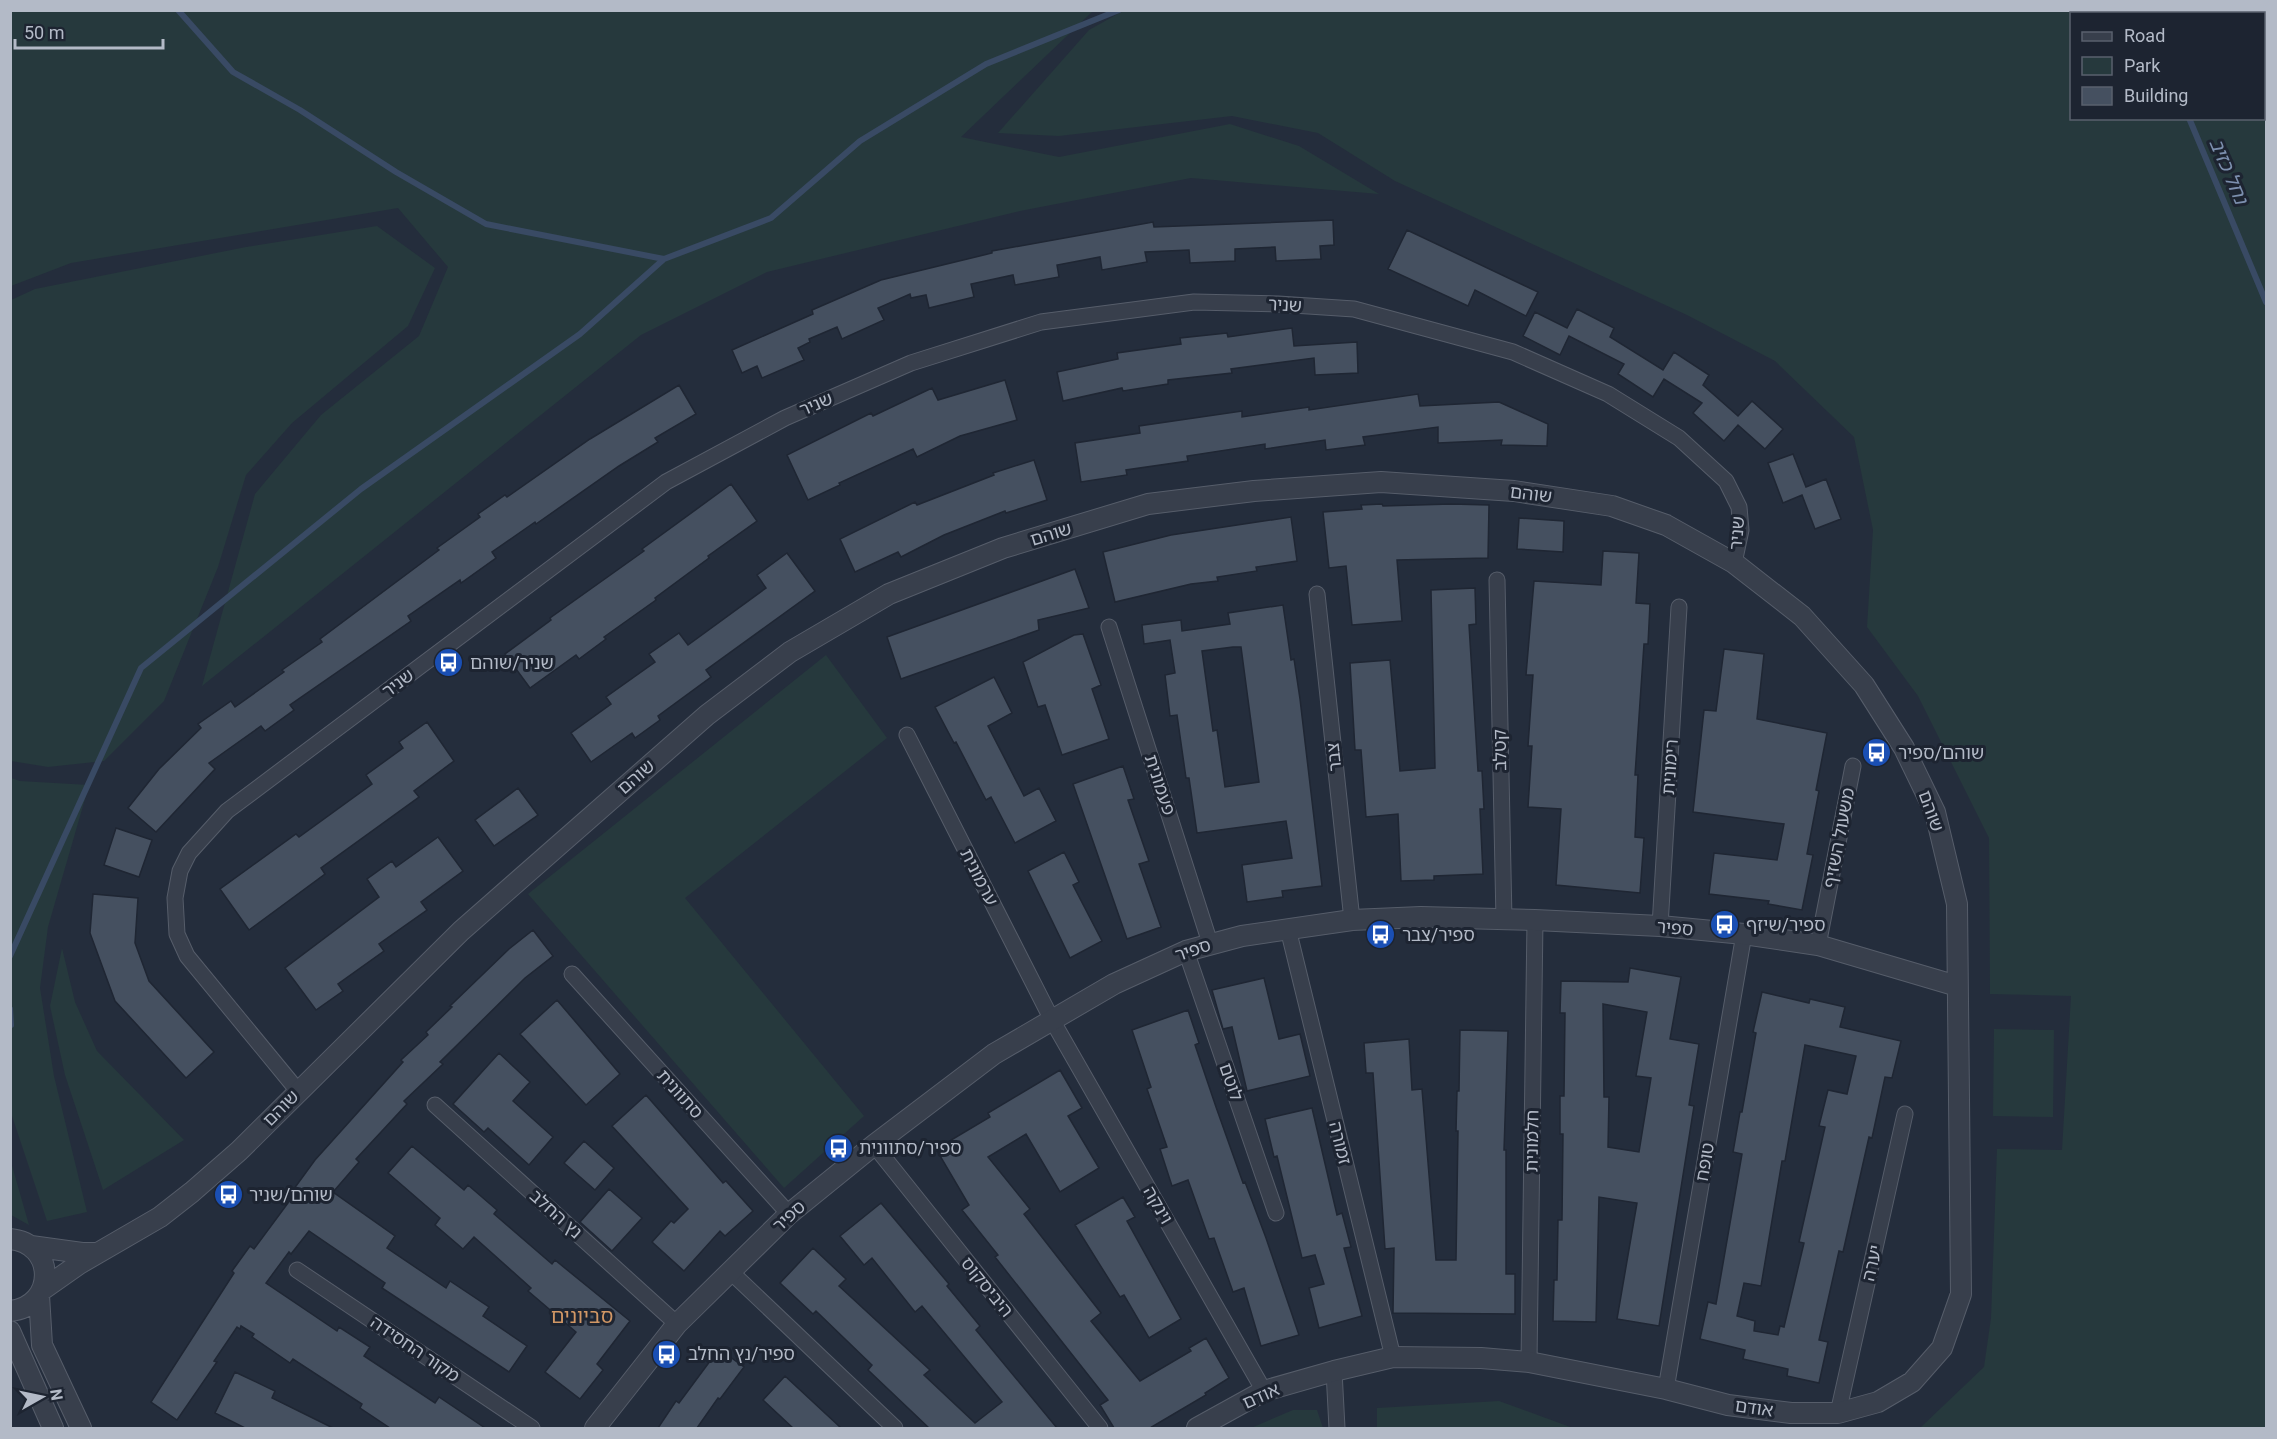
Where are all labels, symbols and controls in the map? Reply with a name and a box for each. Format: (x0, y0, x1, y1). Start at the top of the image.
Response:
scale bar (15, 12, 164, 50)
legend (2070, 12, 2265, 120)
text: 50 m (24, 22, 64, 43)
text: Road (2124, 25, 2165, 46)
text: Park (2124, 55, 2161, 76)
text: Building (2124, 85, 2188, 106)
water label: נחל כזיב (2204, 134, 2254, 209)
street label: שניר (1267, 293, 1303, 316)
street label: שניר (796, 387, 836, 420)
street label: שוהם (1509, 481, 1553, 506)
street label: שניר (1725, 515, 1748, 551)
street label: שוהם (1028, 517, 1074, 550)
bus stop icon: שניר/שוהם (433, 647, 465, 679)
place label: שניר/שוהם (470, 652, 554, 673)
street label: שניר (378, 664, 418, 701)
street label: קטלב (1489, 729, 1510, 771)
bus stop icon: שוהם/ספיר (1861, 737, 1893, 769)
street label: רימונית (1657, 738, 1682, 796)
street label: צבר (1322, 742, 1345, 772)
place label: שוהם/ספיר (1898, 742, 1984, 763)
street label: פעמונית (1141, 752, 1180, 818)
street label: שוהם (613, 755, 658, 798)
street label: משעול השזיף (1818, 786, 1859, 890)
street label: שוהם (1914, 787, 1949, 834)
street label: ערמונית (956, 845, 1003, 909)
bus stop icon: ספיר/שיזף (1709, 909, 1741, 941)
place label: ספיר/שיזף (1746, 914, 1826, 935)
street label: ספיר (1656, 915, 1694, 940)
bus stop icon: ספיר/צבר (1365, 919, 1397, 951)
place label: ספיר/צבר (1402, 924, 1475, 945)
street label: ספיר (1172, 934, 1214, 965)
street label: לוטם (1215, 1060, 1248, 1103)
street label: סתוונית (653, 1065, 708, 1122)
street label: שוהם (258, 1085, 303, 1130)
street label: חלמונית (1520, 1110, 1543, 1172)
street label: זמורה (1325, 1119, 1356, 1167)
bus stop icon: ספיר/סתוונית (822, 1132, 854, 1164)
place label: ספיר/סתוונית (859, 1137, 962, 1158)
street label: טופח (1691, 1141, 1718, 1183)
bus stop icon: שוהם/שניר (212, 1179, 244, 1211)
street label: וינקה (1139, 1182, 1178, 1227)
place label: שוהם/שניר (249, 1184, 333, 1205)
street label: נץ החלב (526, 1185, 587, 1243)
street label: ספיר (768, 1196, 809, 1236)
street label: יערה (1857, 1243, 1886, 1283)
street label: היביסקוס (957, 1253, 1018, 1321)
district label: סביונים (551, 1304, 613, 1328)
street label: מקור החסידה (367, 1311, 464, 1386)
bus stop icon: ספיר/נץ החלב (651, 1338, 683, 1370)
place label: ספיר/נץ החלב (688, 1343, 795, 1364)
north arrow (12, 1367, 72, 1427)
street label: אודם (1239, 1378, 1283, 1413)
text: N (46, 1388, 67, 1402)
street label: אודם (1734, 1394, 1775, 1421)

